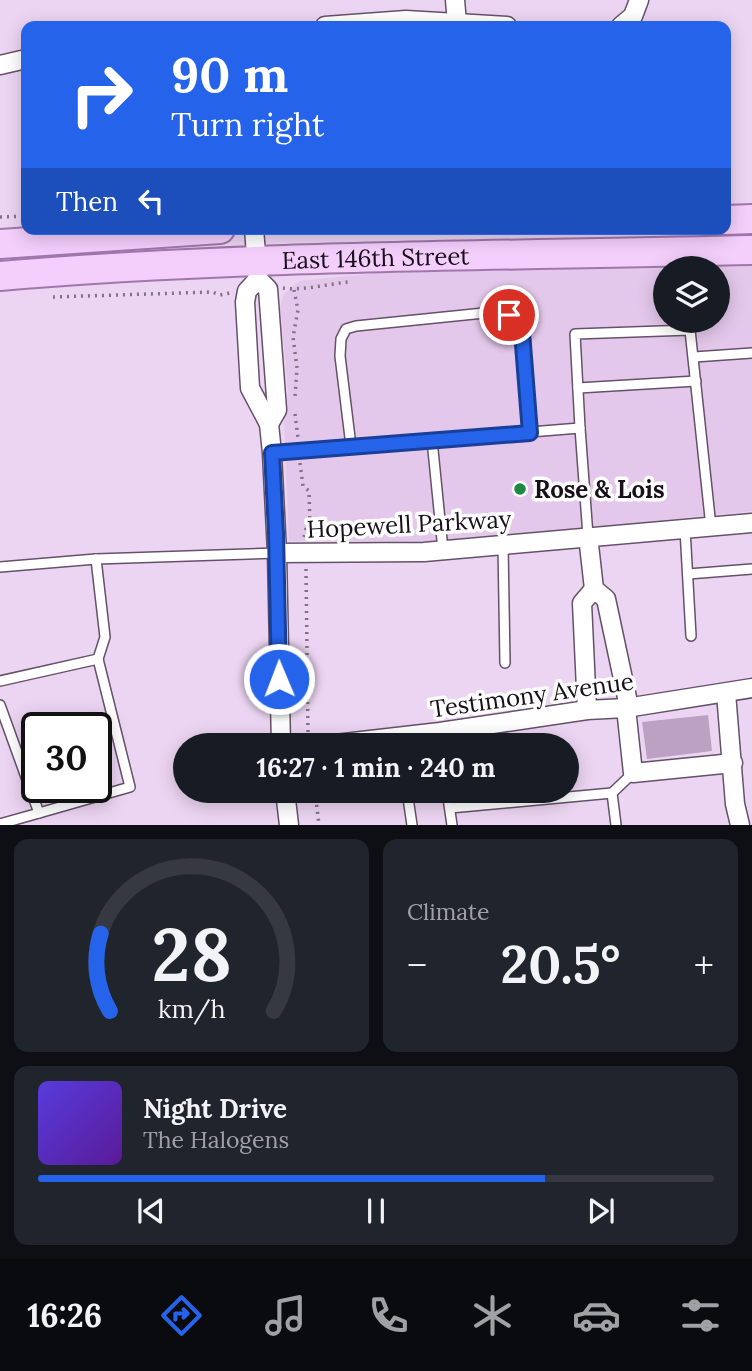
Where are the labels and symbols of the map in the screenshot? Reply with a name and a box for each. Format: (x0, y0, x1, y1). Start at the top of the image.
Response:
street label: East 146th Street (281, 240, 470, 276)
pin (479, 285, 539, 345)
place label: Rose & Lois (534, 474, 665, 505)
marker: Rose & Lois (512, 481, 528, 497)
street label: Hopewell Parkway (306, 503, 512, 545)
position arrow (242, 642, 316, 716)
street label: Testimony Avenue (429, 665, 635, 725)
speed limit sign: 30 (21, 712, 112, 803)

